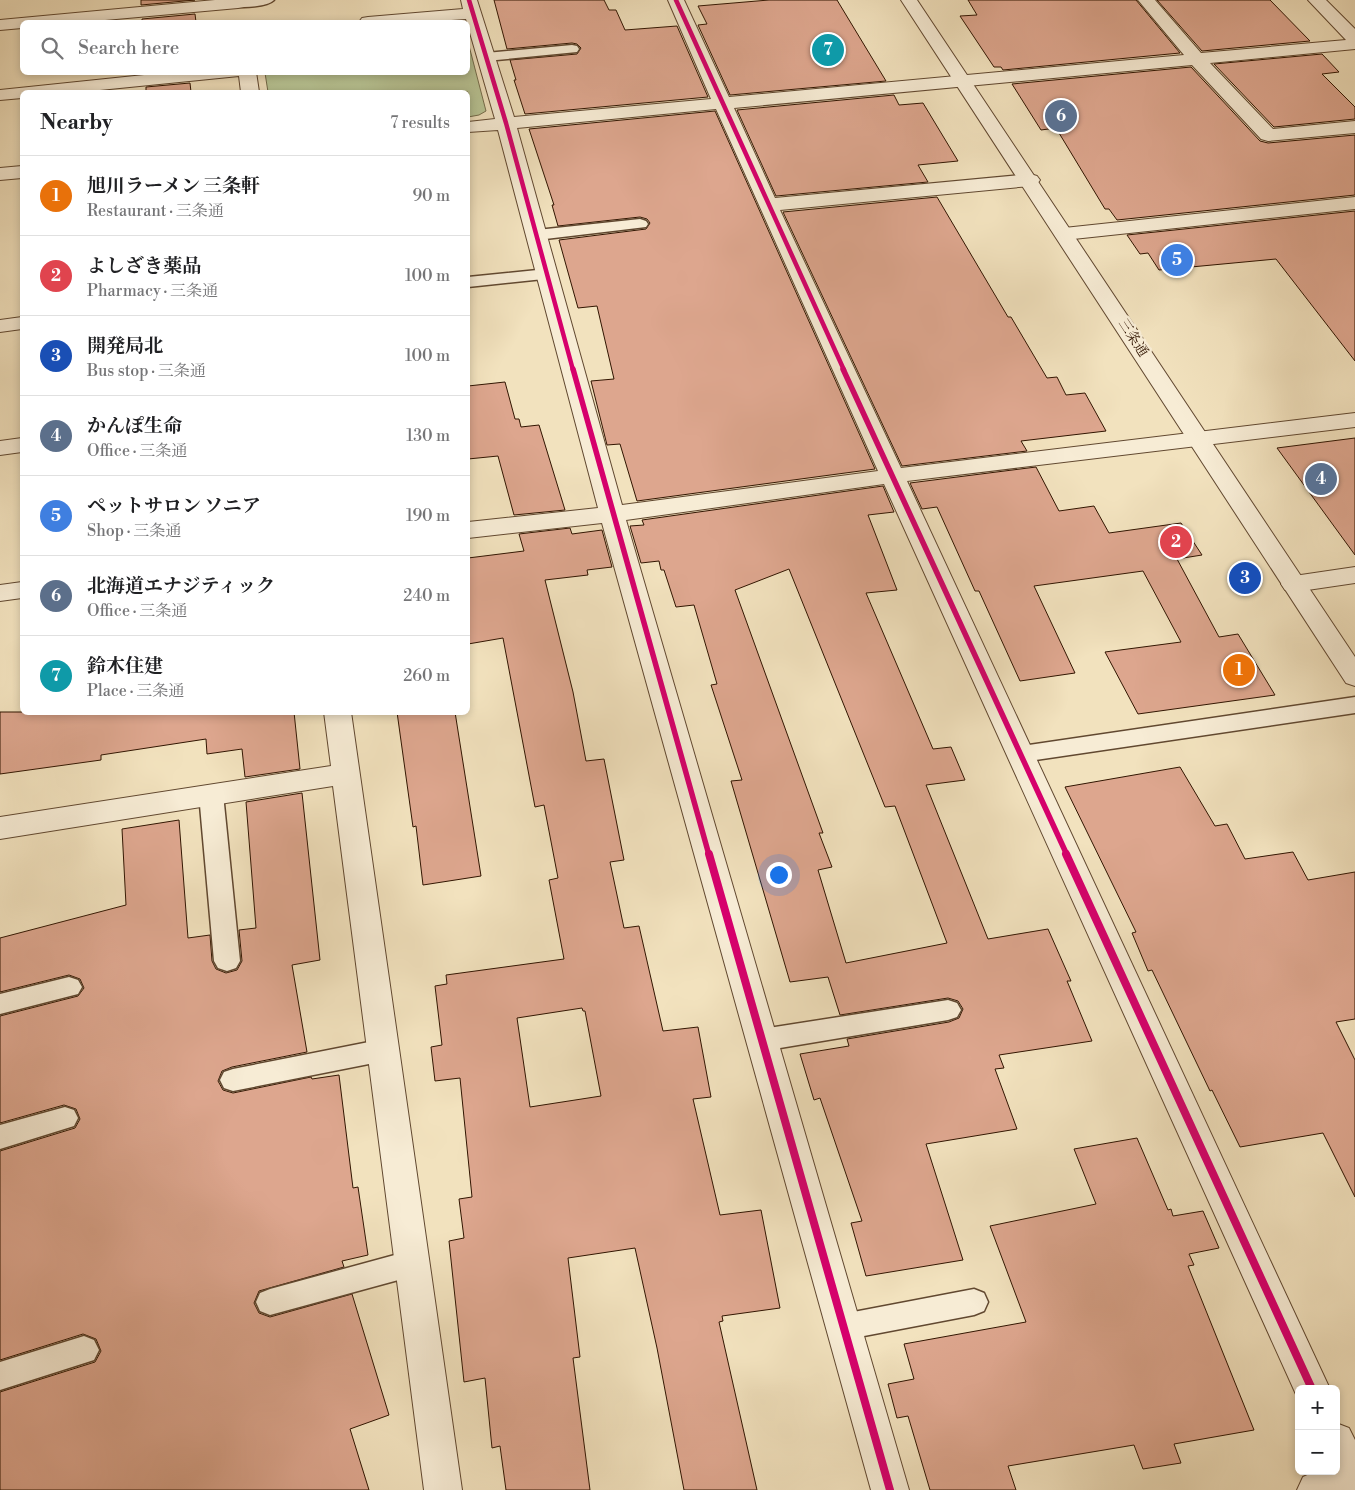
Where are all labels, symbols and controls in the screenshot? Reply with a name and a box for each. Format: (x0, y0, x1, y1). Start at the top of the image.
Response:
search box (20, 20, 470, 75)
pin: 7 (812, 31, 844, 69)
icon: search (38, 34, 66, 62)
text: Search here (78, 36, 179, 60)
pin: 6 (1045, 97, 1077, 135)
text: Nearby (40, 110, 113, 136)
text: 7 results (390, 113, 450, 133)
text: 旭川ラーメン 三条軒 (87, 174, 260, 198)
text: 1 (52, 186, 60, 206)
text: 90 m (412, 186, 450, 206)
text: Restaurant · 三条通 (87, 201, 224, 221)
pin: 5 (1161, 241, 1193, 279)
text: よしざき薬品 (87, 254, 201, 278)
text: 2 (51, 266, 61, 286)
text: 100 m (405, 266, 450, 286)
text: Pharmacy · 三条通 (87, 281, 218, 301)
street label: 三条通 (1114, 315, 1152, 361)
text: 開発局北 (87, 334, 163, 358)
text: 3 (51, 346, 61, 366)
text: 100 m (405, 346, 450, 366)
text: Bus stop · 三条通 (87, 361, 206, 381)
text: かんぽ生命 (87, 414, 182, 438)
text: 4 (51, 426, 61, 446)
text: 130 m (406, 426, 450, 446)
text: Office · 三条通 (87, 441, 187, 461)
pin: 4 (1305, 460, 1337, 498)
text: ペットサロン ソニア (87, 494, 261, 518)
text: 5 (51, 506, 61, 526)
text: 190 m (406, 506, 450, 526)
text: Shop · 三条通 (87, 521, 181, 541)
pin: 2 (1160, 523, 1192, 561)
pin: 3 (1229, 559, 1261, 597)
text: 北海道エナジティック (87, 574, 275, 598)
text: 6 (51, 586, 61, 606)
text: 240 m (403, 586, 450, 606)
text: Office · 三条通 (87, 601, 187, 621)
pin: 1 (1223, 651, 1255, 689)
text: 鈴木住建 (87, 654, 163, 678)
text: 7 (51, 666, 61, 686)
text: 260 m (403, 666, 450, 686)
text: Place · 三条通 (87, 681, 184, 701)
your location (766, 862, 792, 888)
map controls (1295, 1385, 1340, 1475)
button: + (1295, 1385, 1340, 1430)
button: − (1295, 1430, 1340, 1475)

